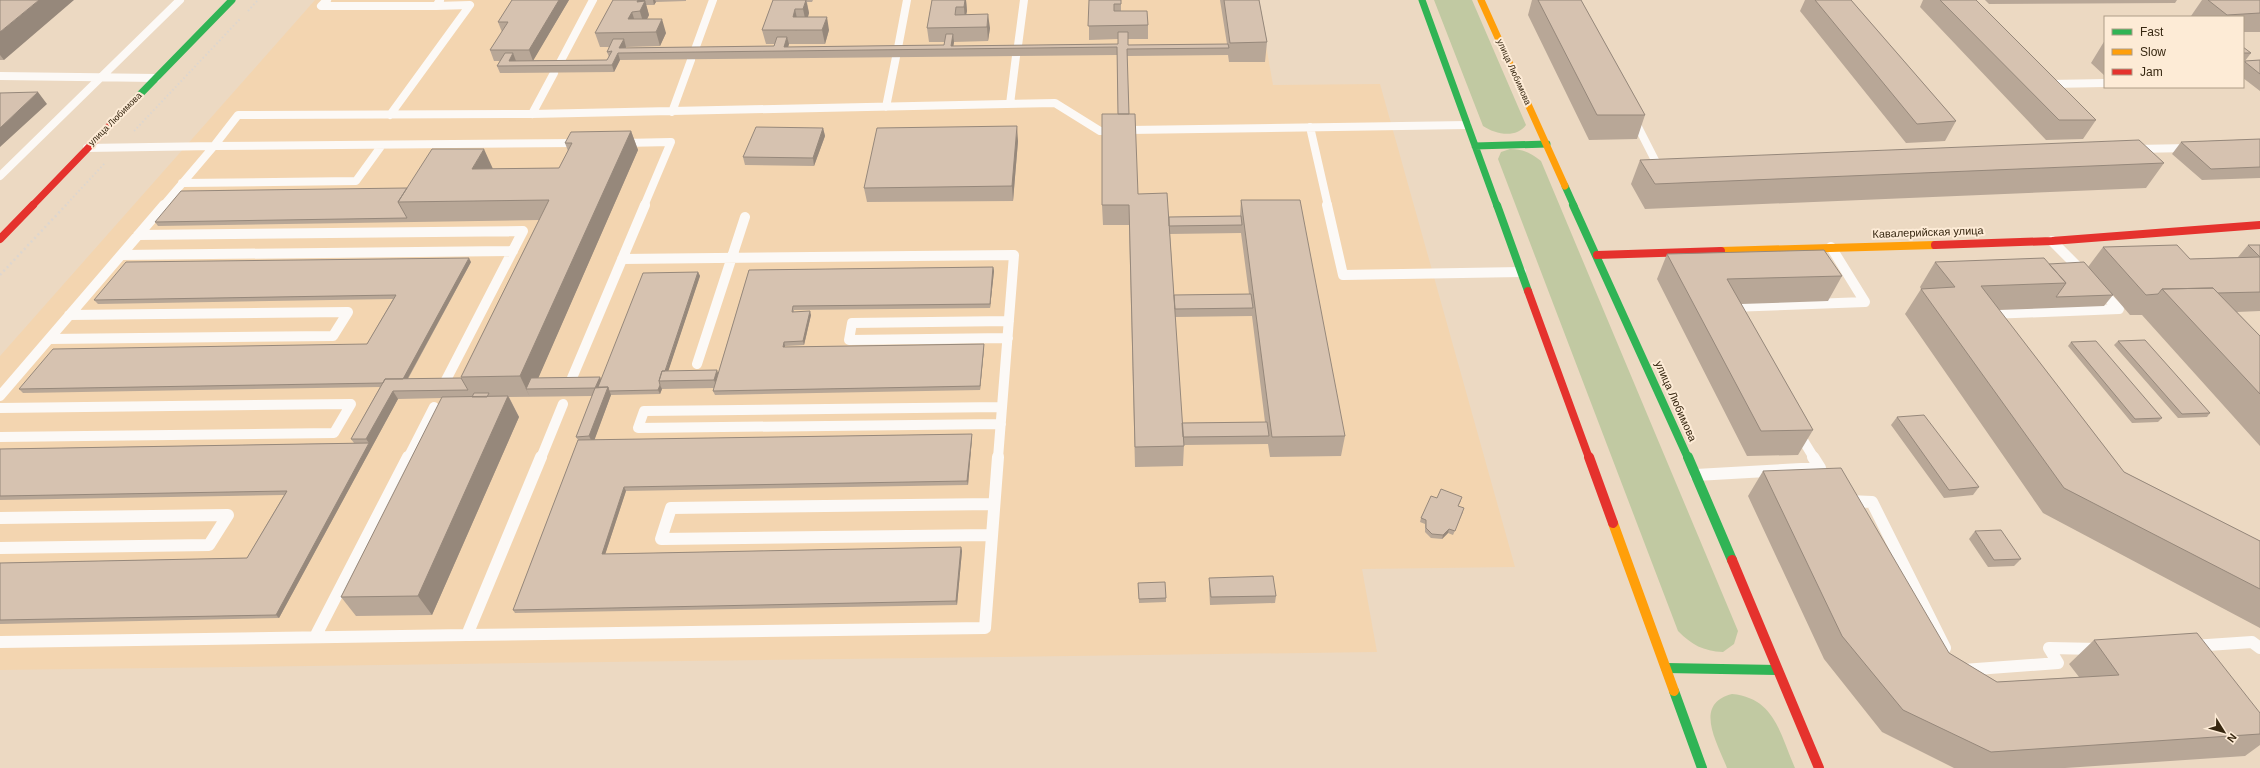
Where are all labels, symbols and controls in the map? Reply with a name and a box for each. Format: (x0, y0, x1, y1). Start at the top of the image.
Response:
legend (2104, 16, 2244, 88)
text: Fast (2140, 25, 2164, 39)
street label: улица Любимова (1495, 38, 1533, 106)
text: Slow (2140, 45, 2166, 59)
text: Jam (2140, 65, 2163, 79)
street label: улица Любимова (86, 90, 144, 148)
street label: Кавалерийская улица (1872, 224, 1985, 240)
street label: улица Любимова (1653, 359, 1699, 444)
north arrow (2204, 712, 2244, 752)
text: N (2225, 731, 2239, 745)

